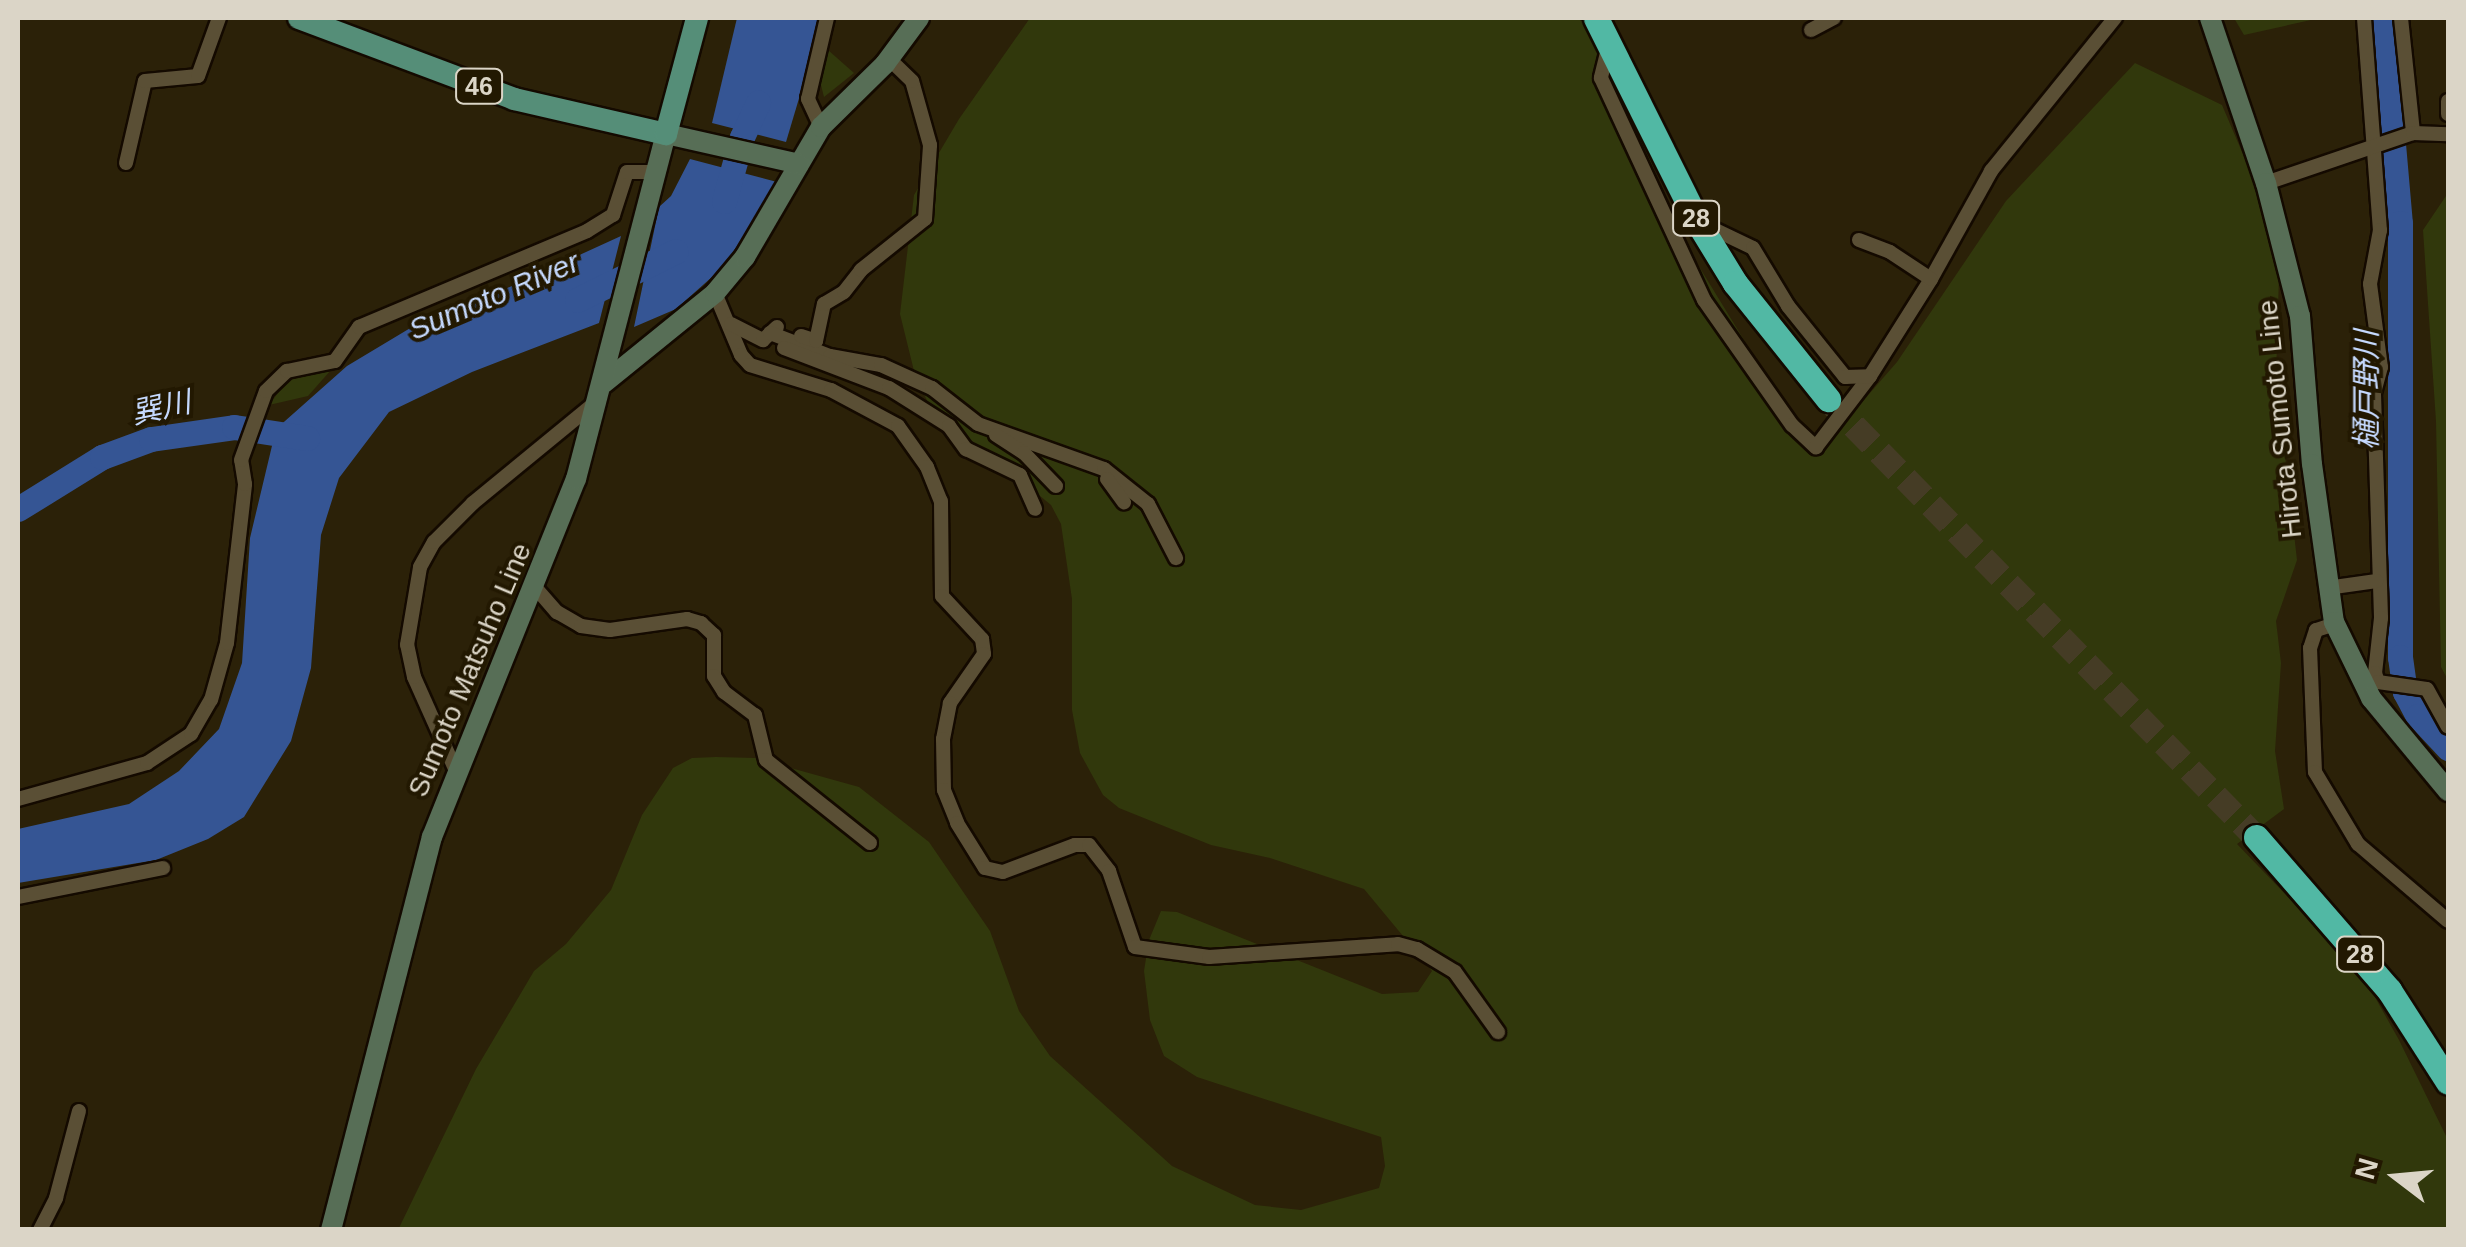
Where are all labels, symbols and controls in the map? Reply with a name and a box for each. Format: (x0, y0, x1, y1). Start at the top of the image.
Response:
road number: 46 (454, 66, 504, 106)
road number: 28 (1671, 198, 1721, 238)
water label: Sumoto River (403, 244, 585, 348)
street label: Hirota Sumoto Line (2251, 298, 2309, 540)
water label: 樋戸野川 (2349, 330, 2385, 450)
water label: 巽川 (128, 384, 194, 432)
street label: Sumoto Matsuho Line (401, 538, 539, 802)
road number: 28 (2335, 934, 2385, 974)
north arrow (2346, 1127, 2446, 1227)
text: N (2349, 1155, 2384, 1183)

